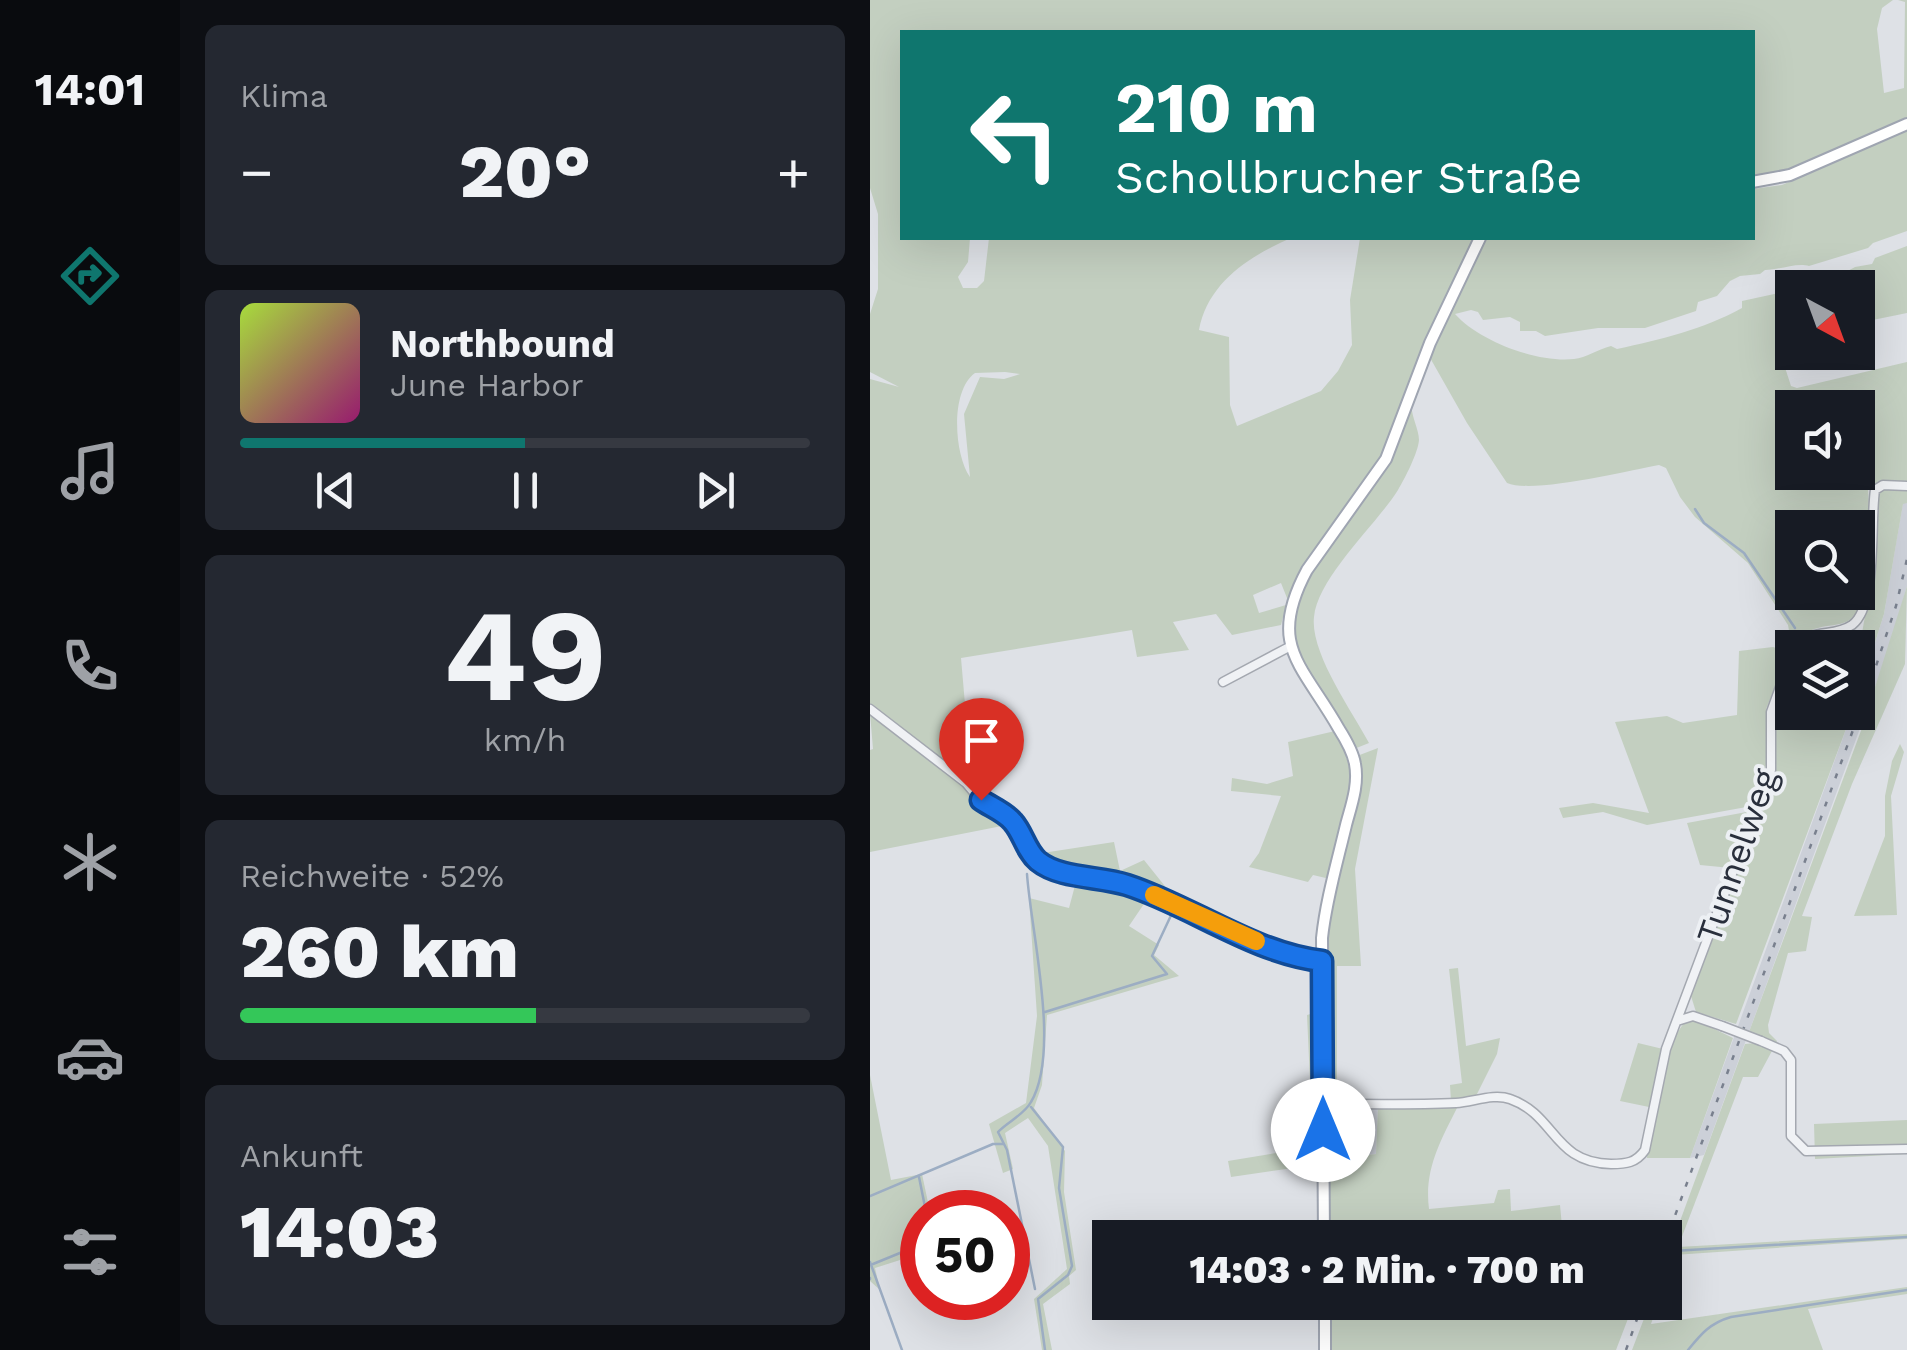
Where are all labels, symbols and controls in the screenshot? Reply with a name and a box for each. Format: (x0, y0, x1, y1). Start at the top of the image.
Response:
text: 14:01 (35, 63, 145, 116)
text: 210 m (1115, 67, 1318, 149)
icon: left (950, 70, 1080, 200)
text: Klima (240, 77, 328, 115)
text: 20° (459, 127, 591, 215)
text: − (240, 140, 273, 204)
text: + (777, 140, 810, 204)
text: Schollbrucher Straße (1115, 151, 1582, 204)
icon: directions (55, 241, 125, 311)
north arrow (1775, 270, 1875, 370)
map controls (1775, 270, 1875, 730)
text: Northbound (390, 322, 615, 366)
text: June Harbor (390, 366, 584, 404)
button: sound (1775, 390, 1875, 490)
icon: music (55, 436, 125, 506)
icon: previous (308, 463, 363, 518)
icon: pause (498, 463, 553, 518)
icon: next (688, 463, 743, 518)
button: search (1775, 510, 1875, 610)
text: 49 (443, 579, 607, 732)
button: layers (1775, 630, 1875, 730)
icon: phone (55, 631, 125, 701)
pin (939, 698, 1024, 801)
icon: arrive (954, 713, 1009, 768)
text: km/h (484, 721, 566, 759)
street label: Tunnelweg (1688, 763, 1787, 949)
icon: climate (55, 827, 125, 897)
text: Reichweite · 52% (240, 857, 504, 895)
text: 260 km (240, 907, 519, 995)
icon: car (55, 1022, 125, 1092)
position arrow (1271, 1078, 1375, 1182)
text: Ankunft (240, 1137, 363, 1175)
text: 14:03 (240, 1187, 439, 1275)
speed limit sign: 50 (900, 1190, 1030, 1320)
icon: filters (55, 1217, 125, 1287)
text: 14:03 · 2 Min. · 700 m (1189, 1248, 1585, 1292)

